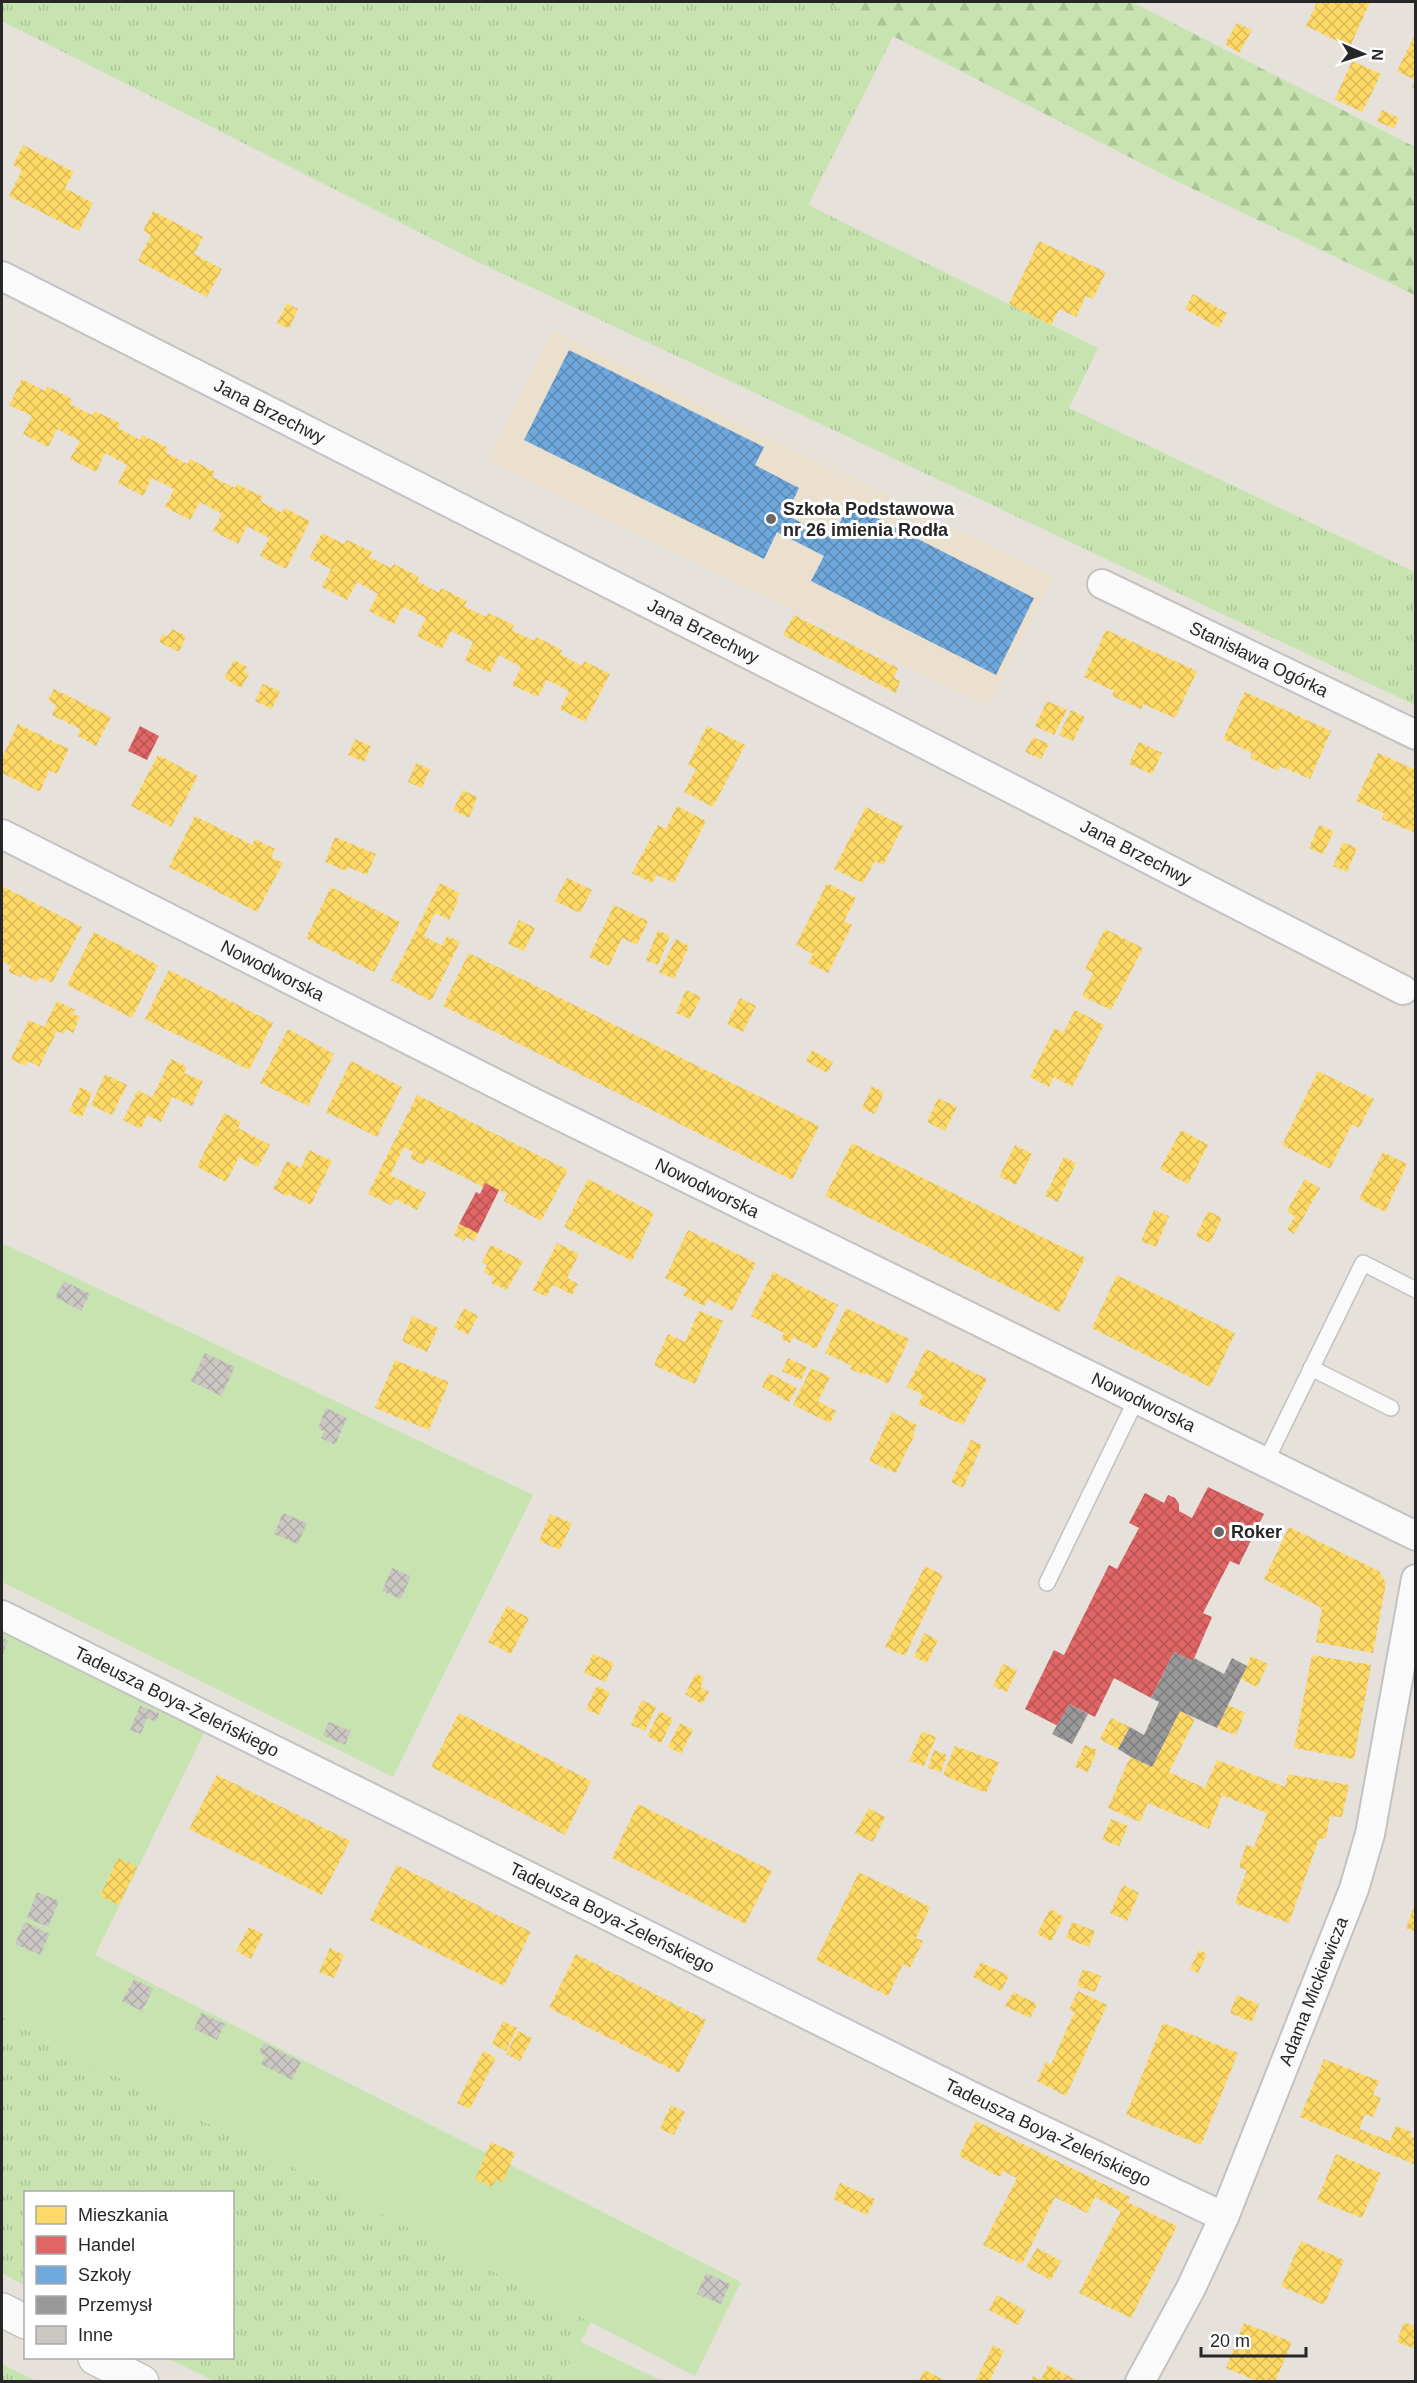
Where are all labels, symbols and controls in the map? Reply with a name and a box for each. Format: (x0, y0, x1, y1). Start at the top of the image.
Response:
north arrow (1333, 24, 1393, 84)
text: N (1369, 49, 1386, 61)
street label: Jana Brzechwy (211, 375, 329, 448)
place label: Szkoła Podstawowa nr 26 imienia Rodła (783, 499, 955, 540)
marker: Szkoła Podstawowa nr 26 imienia Rodła (764, 512, 778, 526)
street label: Jana Brzechwy (644, 595, 762, 668)
street label: Stanisława Ogórka (1186, 618, 1332, 702)
street label: Jana Brzechwy (1077, 816, 1195, 889)
street label: Nowodworska (217, 936, 328, 1006)
street label: Nowodworska (652, 1154, 763, 1222)
street label: Nowodworska (1088, 1368, 1199, 1436)
place label: Roker (1231, 1522, 1282, 1542)
marker: Roker (1212, 1525, 1226, 1539)
street label: Tadeusza Boya-Żeleńskiego (71, 1642, 282, 1761)
street label: Tadeusza Boya-Żeleńskiego (506, 1859, 718, 1977)
street label: Adama Mickiewicza (1275, 1913, 1352, 2068)
street label: Tadeusza Boya-Żeleńskiego (942, 2075, 1154, 2191)
legend (24, 2191, 234, 2359)
text: Mieszkania (78, 2205, 169, 2225)
text: Handel (78, 2235, 135, 2255)
text: Szkoły (78, 2265, 131, 2285)
text: Przemysł (78, 2295, 152, 2315)
scale bar (1201, 2320, 1306, 2358)
text: Inne (78, 2325, 113, 2345)
text: 20 m (1210, 2331, 1250, 2351)

